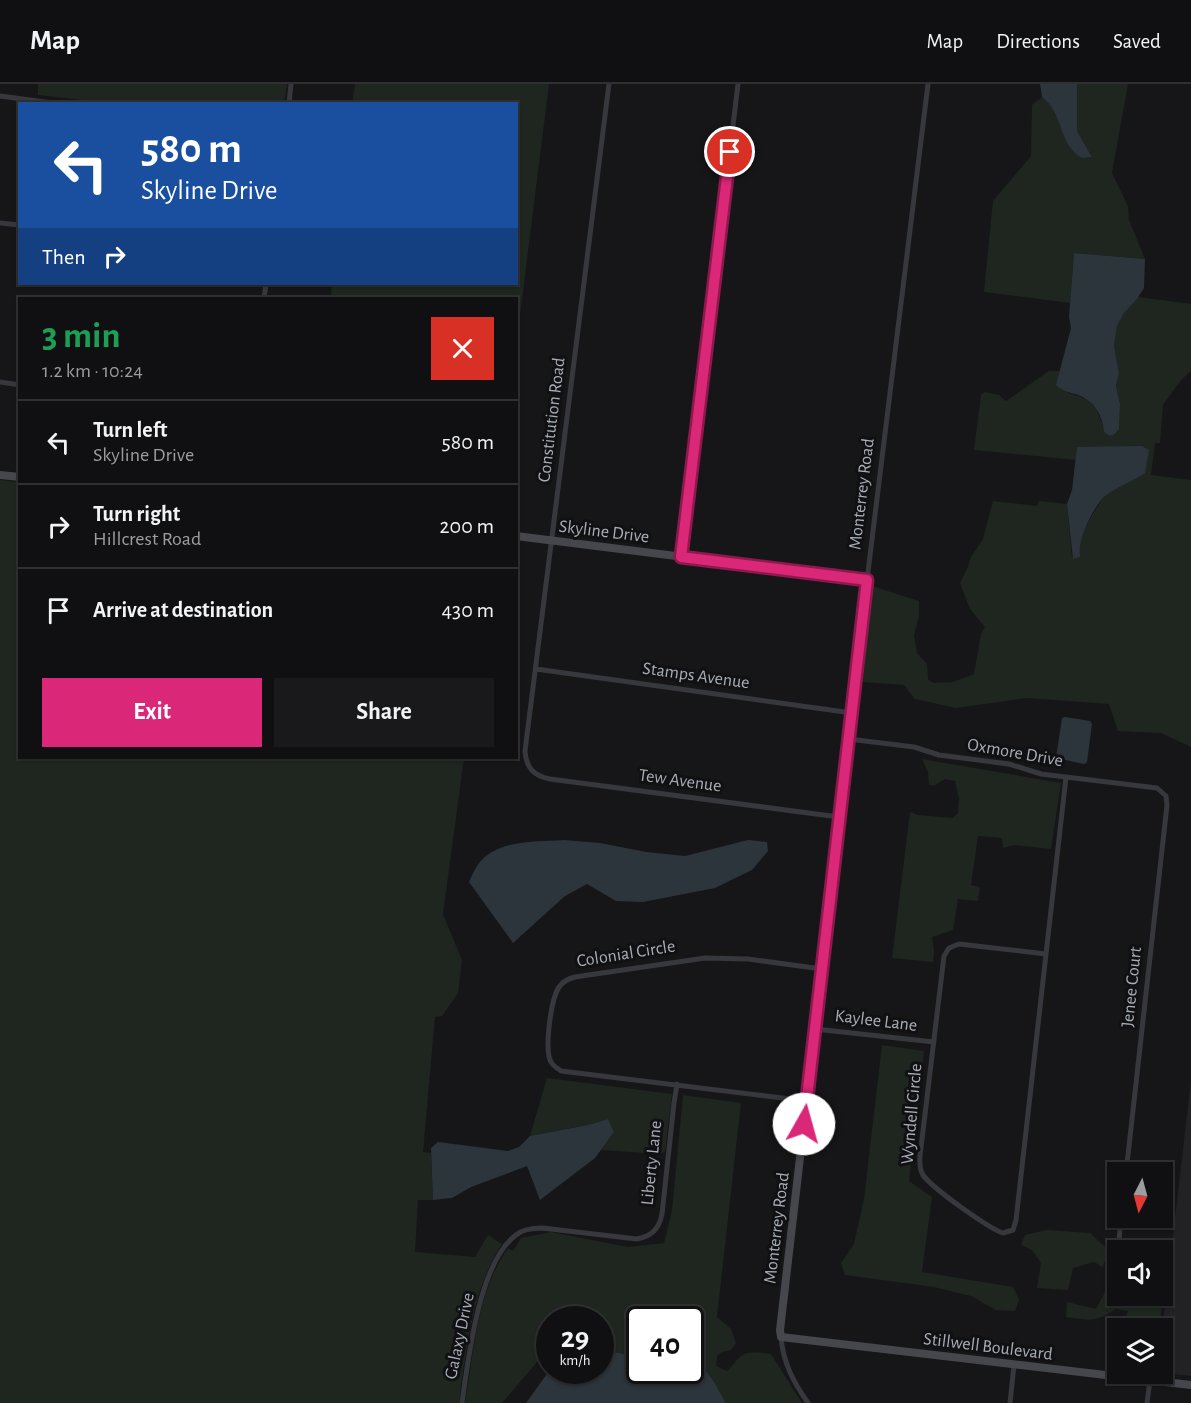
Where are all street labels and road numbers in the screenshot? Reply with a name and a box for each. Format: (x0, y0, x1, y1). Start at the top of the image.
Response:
street label: Constitution Road (535, 357, 569, 483)
street label: Monterrey Road (846, 437, 878, 551)
street label: Skyline Drive (558, 518, 650, 546)
street label: Stamps Avenue (641, 660, 751, 692)
street label: Oxmore Drive (966, 736, 1064, 770)
street label: Tew Avenue (637, 766, 723, 796)
street label: Colonial Circle (575, 937, 677, 971)
street label: Jenee Court (1119, 946, 1145, 1028)
street label: Kaylee Lane (834, 1007, 918, 1035)
street label: Wyndell Circle (899, 1063, 925, 1165)
street label: Liberty Lane (639, 1120, 665, 1206)
street label: Monterrey Road (761, 1171, 793, 1285)
street label: Galaxy Drive (442, 1291, 478, 1381)
street label: Stillwell Boulevard (922, 1330, 1054, 1364)

